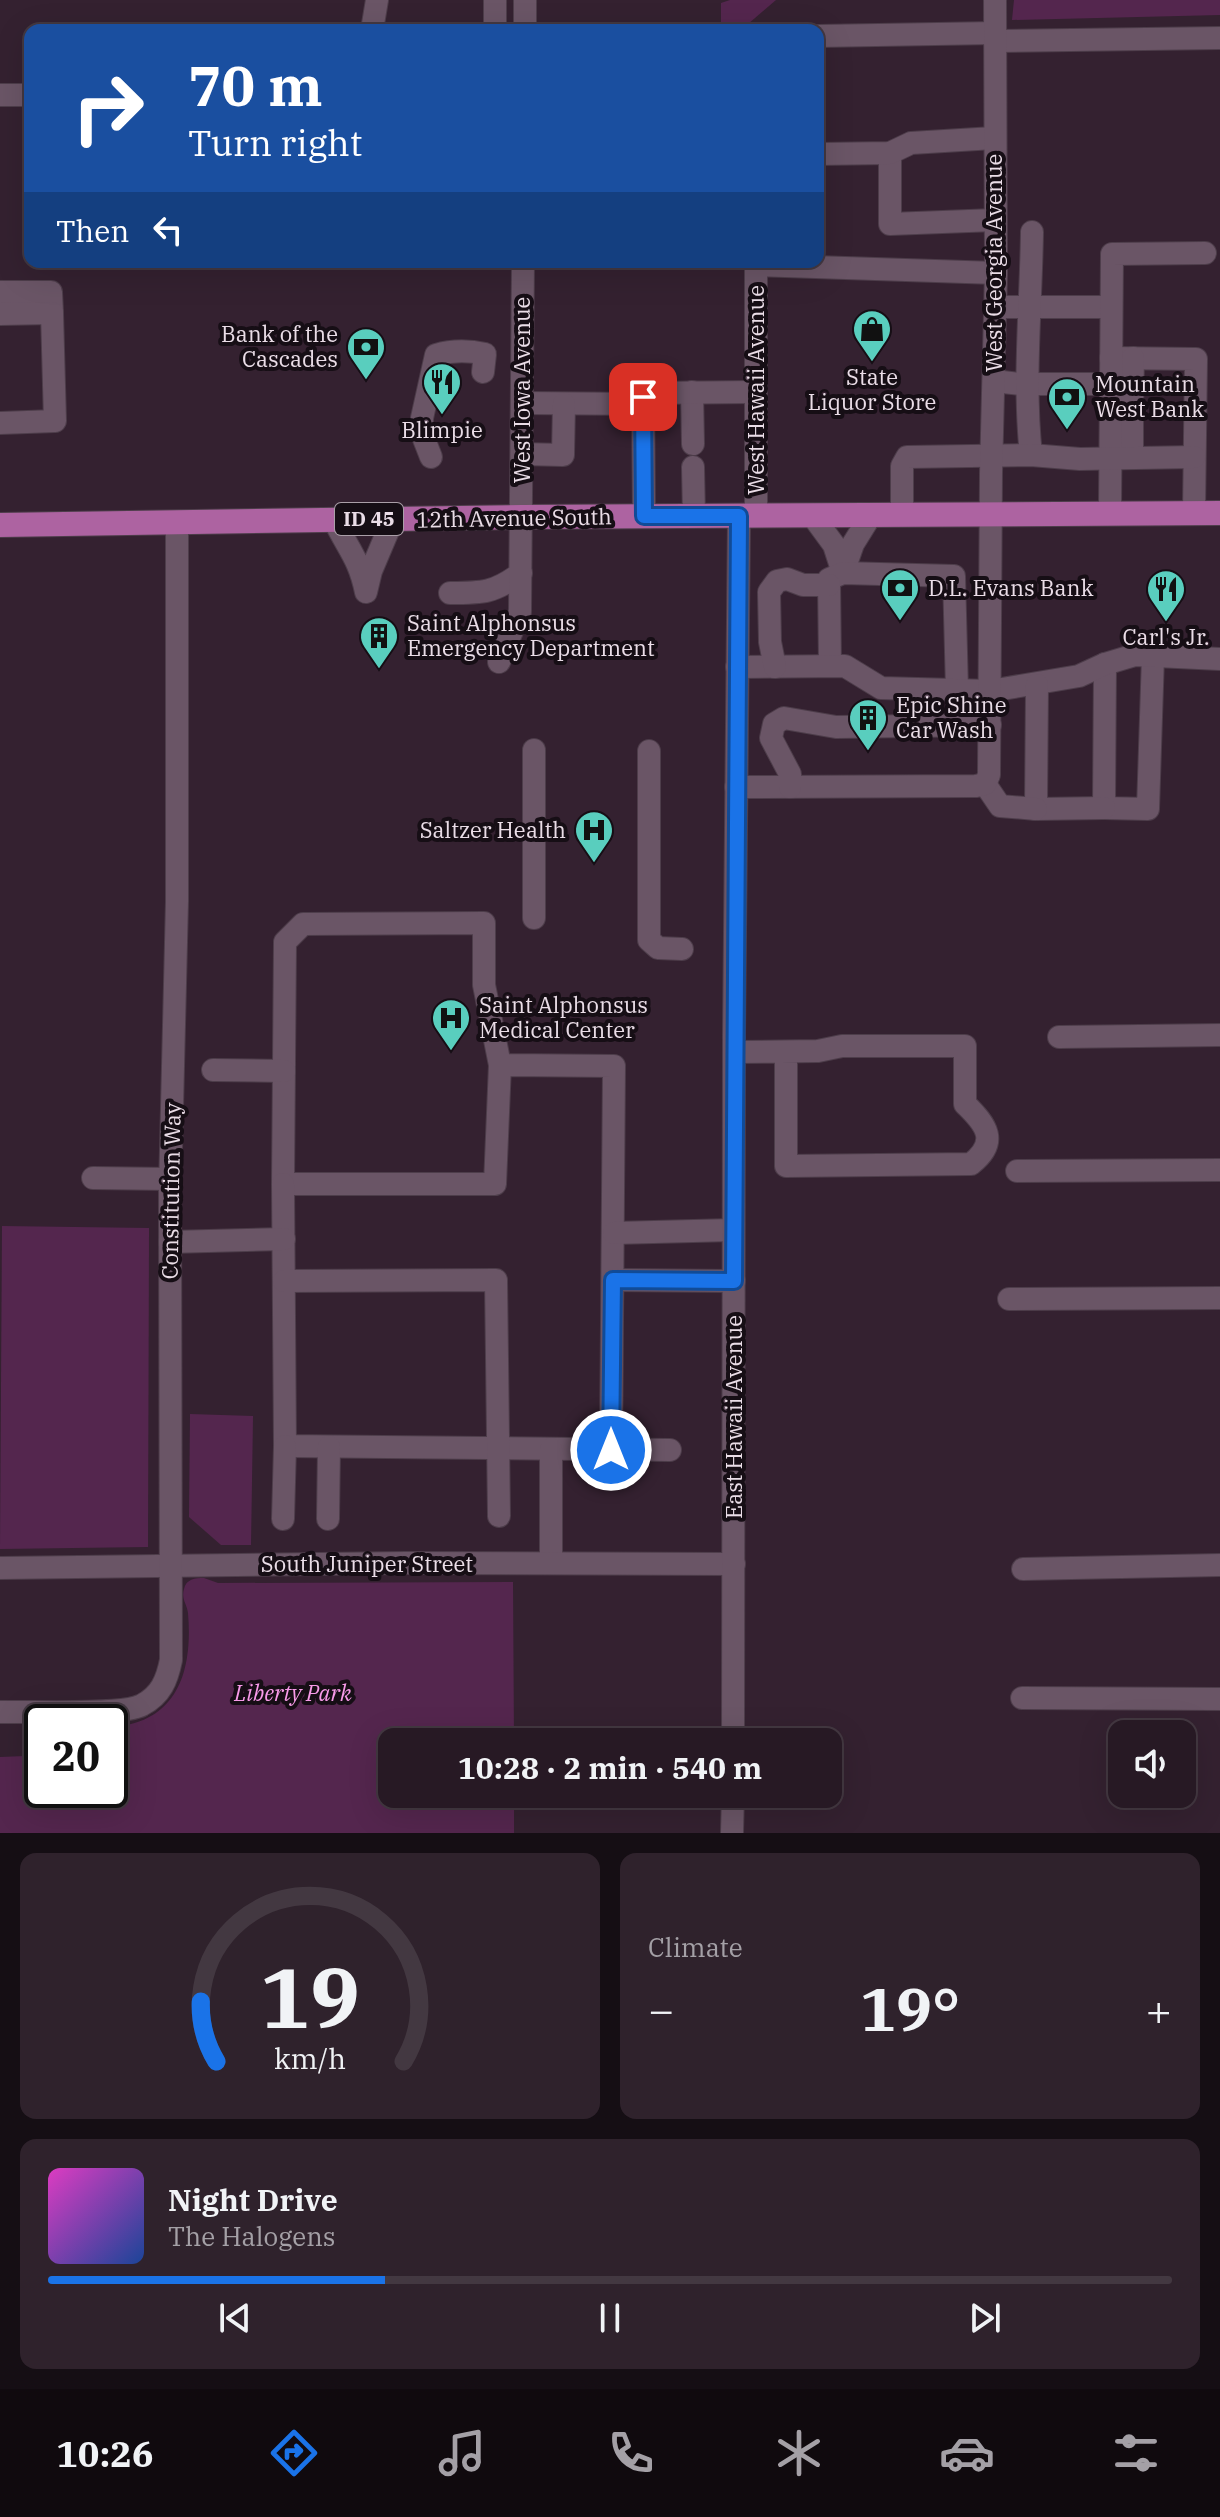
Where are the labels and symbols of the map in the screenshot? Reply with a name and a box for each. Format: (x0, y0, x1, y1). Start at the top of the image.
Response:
street label: West Georgia Avenue (979, 154, 1008, 372)
street label: West Hawaii Avenue (741, 285, 770, 495)
street label: West Iowa Avenue (507, 297, 536, 483)
shop icon: State Liquor Store (851, 308, 893, 363)
place label: Bank of the Cascades (221, 319, 338, 373)
bank icon: Bank of the Cascades (345, 326, 387, 381)
restaurant icon: Blimpie (421, 361, 463, 416)
place label: State Liquor Store (808, 362, 936, 416)
pin (609, 363, 677, 431)
place label: Mountain West Bank (1095, 369, 1204, 423)
bank icon: Mountain West Bank (1046, 376, 1088, 431)
place label: Blimpie (401, 415, 483, 444)
street label: 12th Avenue South (416, 501, 612, 534)
road number: ID 45 (335, 503, 403, 535)
bank icon: D.L. Evans Bank (879, 567, 921, 622)
restaurant icon: Carl's Jr. (1145, 568, 1187, 623)
place label: D.L. Evans Bank (928, 573, 1094, 602)
place label: Saint Alphonsus Emergency Department (407, 608, 655, 662)
building icon: Saint Alphonsus Emergency Department (358, 615, 400, 670)
place label: Carl's Jr. (1122, 622, 1210, 651)
place label: Epic Shine Car Wash (896, 690, 1006, 744)
building icon: Epic Shine Car Wash (847, 697, 889, 752)
hospital icon: Saltzer Health (573, 809, 615, 864)
place label: Saltzer Health (420, 815, 566, 844)
place label: Saint Alphonsus Medical Center (479, 990, 648, 1044)
hospital icon: Saint Alphonsus Medical Center (430, 997, 472, 1052)
street label: Constitution Way (154, 1102, 187, 1280)
street label: East Hawaii Avenue (719, 1315, 748, 1519)
position arrow (569, 1408, 653, 1492)
street label: South Juniper Street (261, 1549, 473, 1578)
park label: Liberty Park (233, 1678, 352, 1707)
speed limit sign: 20 (24, 1704, 128, 1808)

